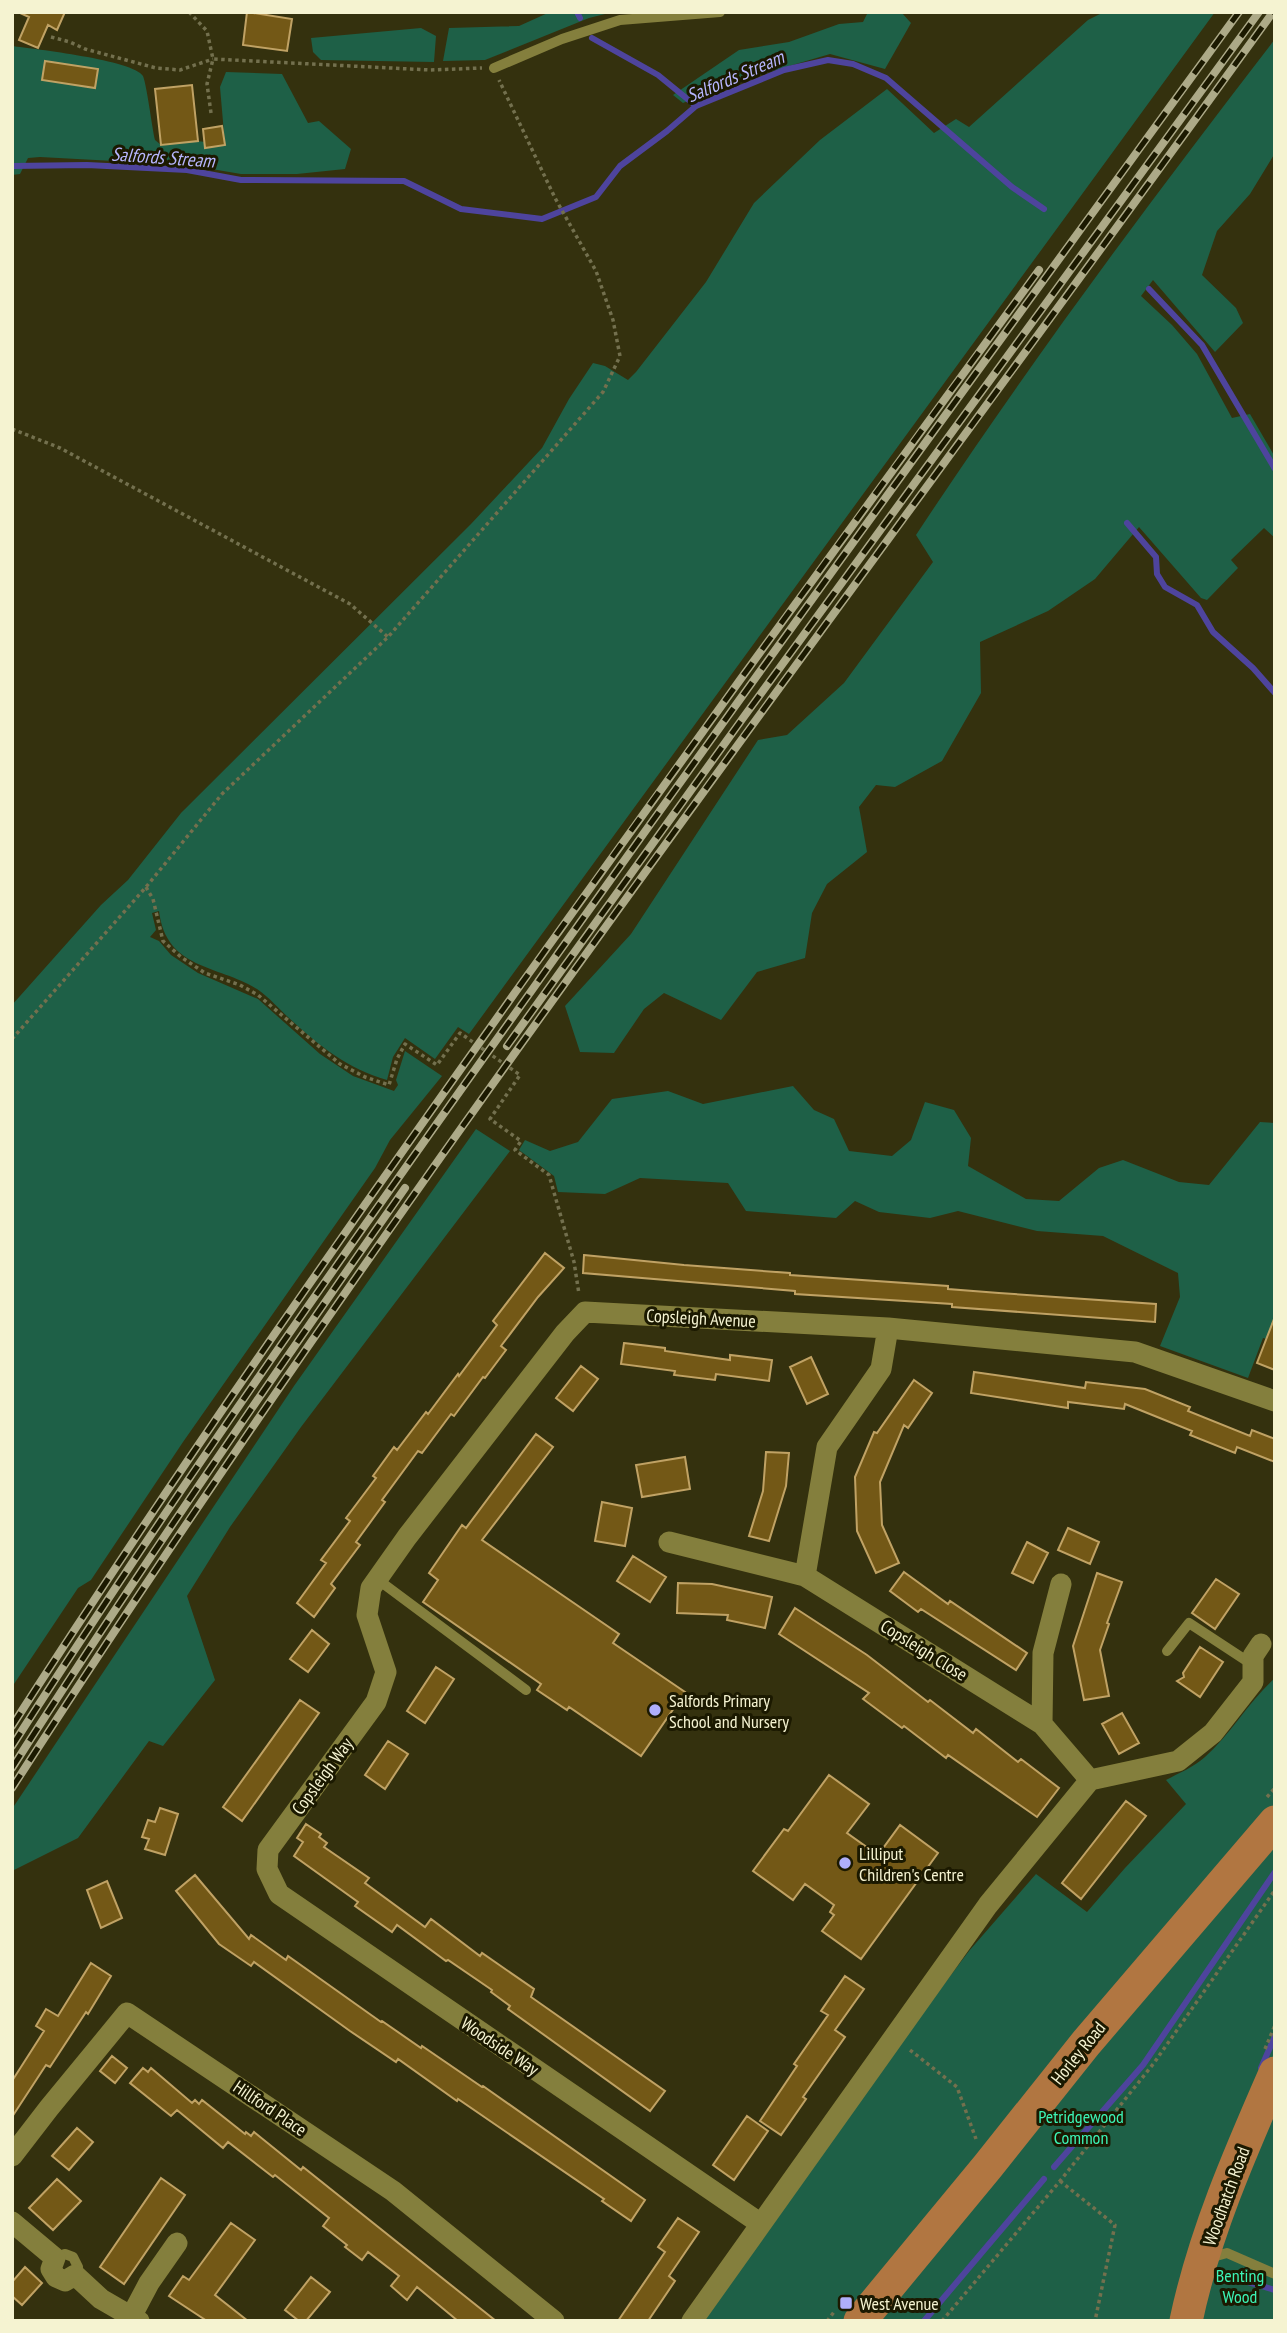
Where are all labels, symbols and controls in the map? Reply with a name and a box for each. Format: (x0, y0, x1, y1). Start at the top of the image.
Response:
water label: Salfords Stream (683, 44, 789, 107)
water label: Salfords Stream (111, 141, 217, 173)
street label: Copsleigh Avenue (646, 1304, 756, 1332)
street label: Copsleigh Close (876, 1614, 972, 1686)
place label: Salfords Primary School and Nursery (669, 1689, 789, 1733)
marker: Salfords Primary School and Nursery (647, 1702, 663, 1718)
street label: Copsleigh Way (286, 1733, 358, 1819)
place label: Lilliput Children's Centre (859, 1842, 964, 1886)
marker: Lilliput Children's Centre (837, 1855, 853, 1871)
street label: Woodside Way (457, 2012, 544, 2081)
street label: Horley Road (1046, 2017, 1110, 2089)
street label: Hillford Place (229, 2075, 311, 2141)
park label: Petridgewood Common (1038, 2105, 1124, 2149)
street label: Woodhatch Road (1197, 2143, 1255, 2249)
park label: Benting Wood (1216, 2264, 1264, 2308)
place label: West Avenue (860, 2292, 939, 2315)
marker: West Avenue (838, 2295, 854, 2311)

